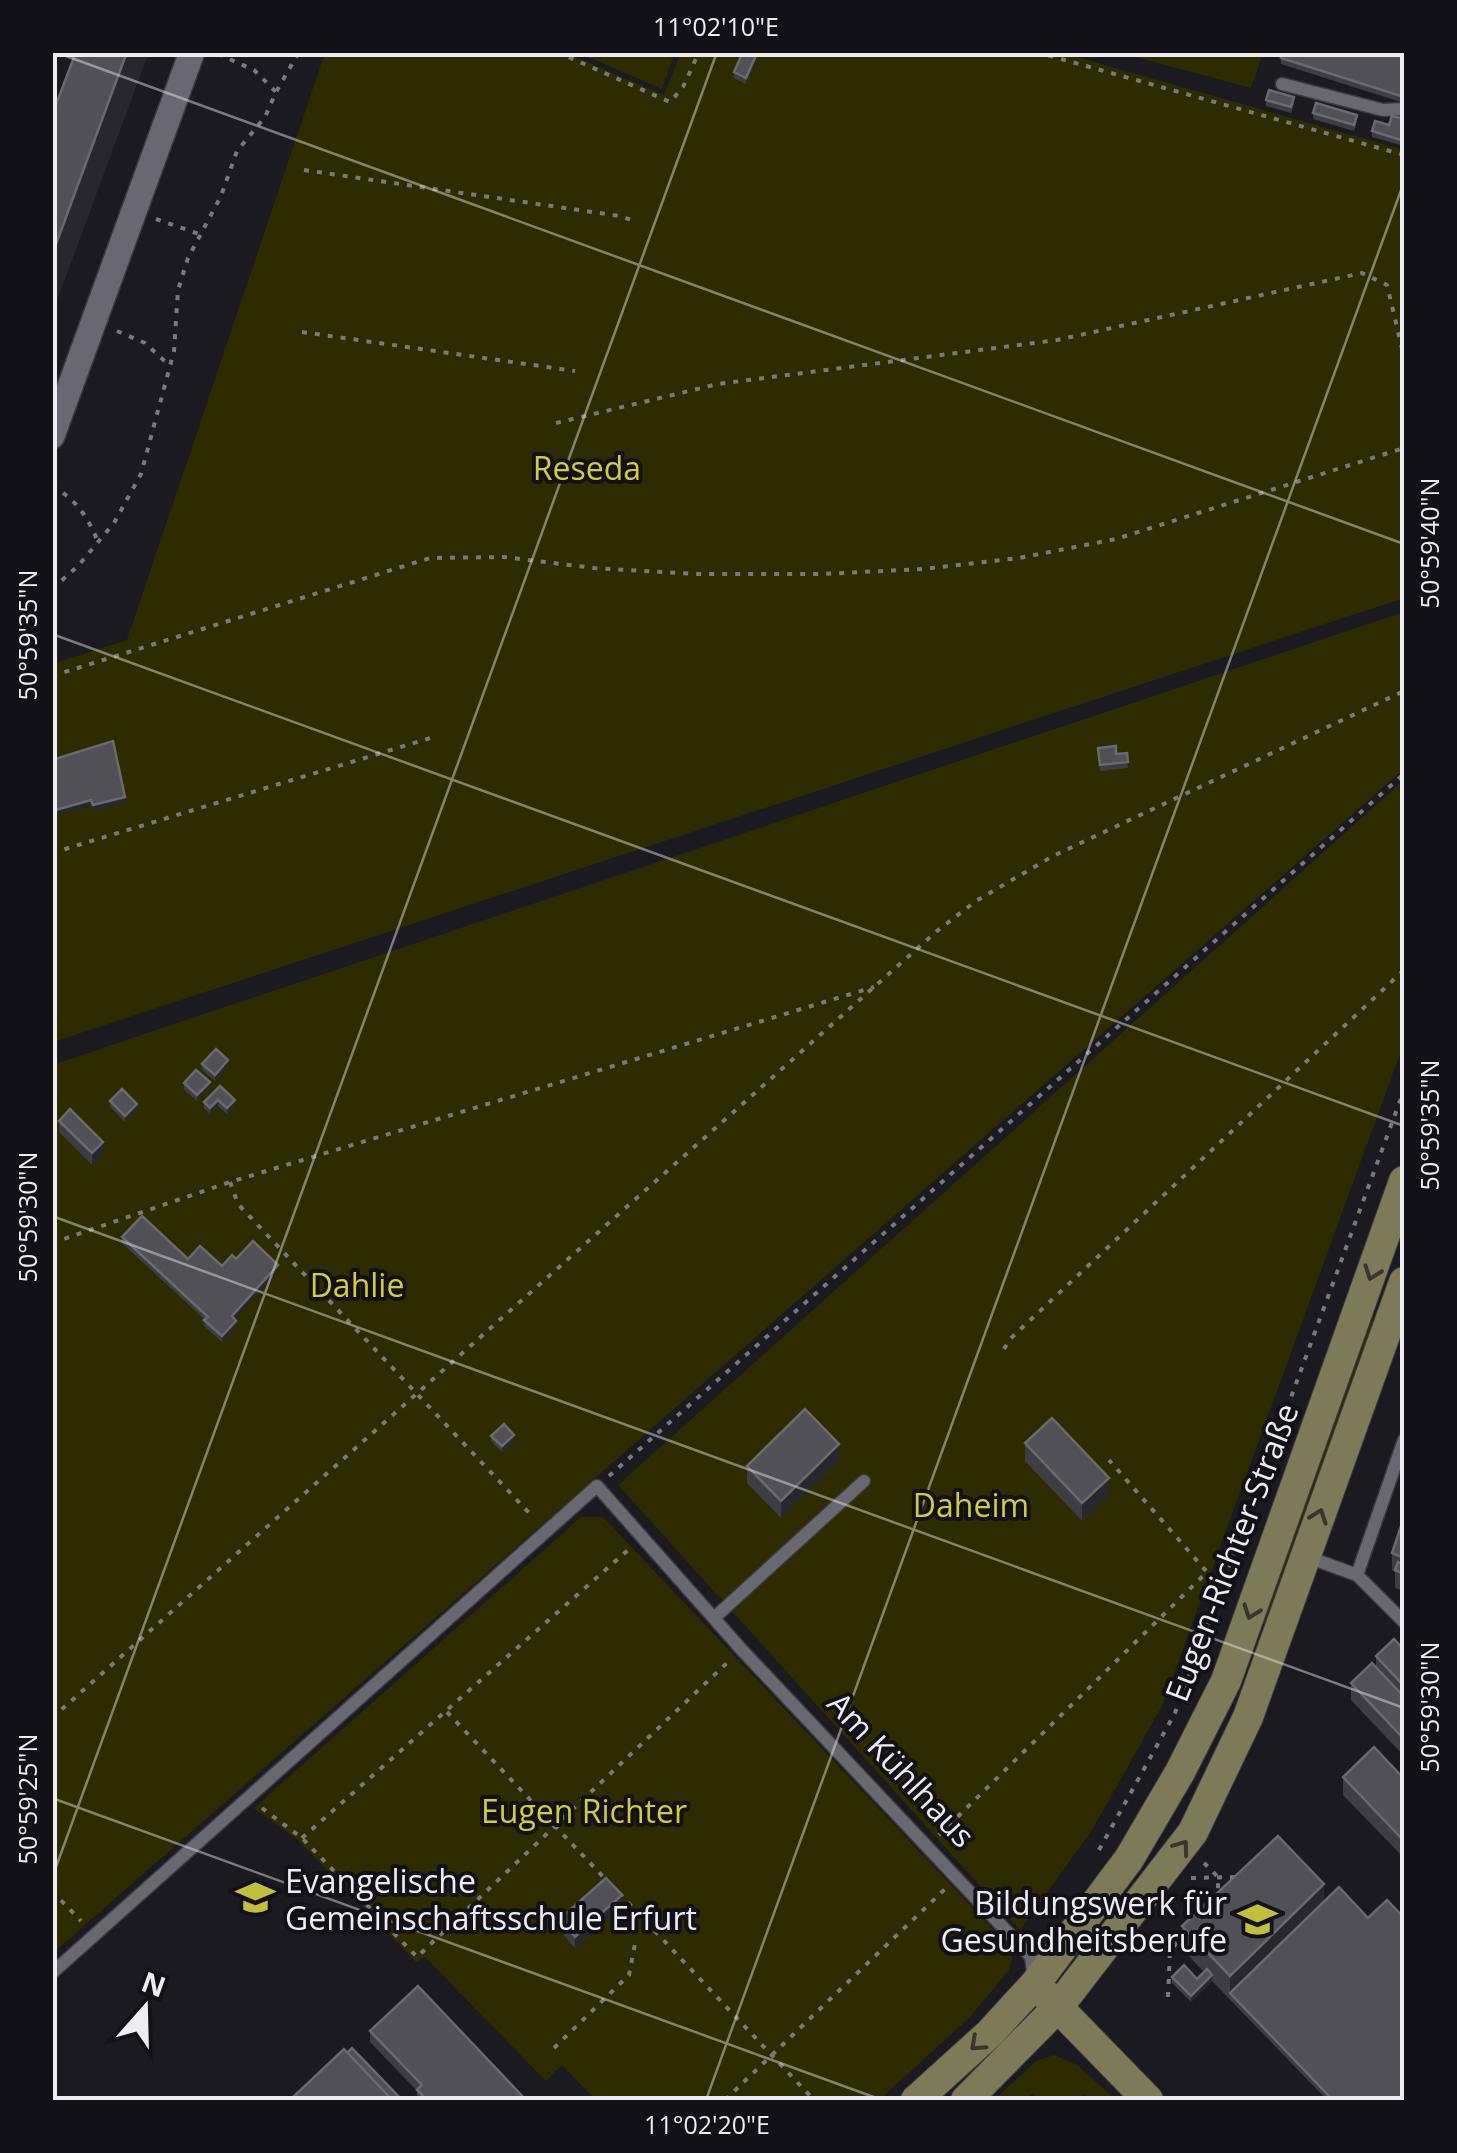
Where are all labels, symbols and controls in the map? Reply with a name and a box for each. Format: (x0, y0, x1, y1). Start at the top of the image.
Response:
text: 11°02'10"E (653, 9, 779, 43)
park label: Reseda (533, 446, 641, 489)
text: 50°59'40"N (1412, 478, 1446, 608)
text: 50°59'35"N (10, 570, 44, 700)
text: 50°59'35"N (1412, 1060, 1446, 1190)
text: 50°59'30"N (10, 1152, 44, 1282)
park label: Dahlie (310, 1263, 404, 1306)
one-way arrow (1363, 1263, 1384, 1280)
street label: Eugen-Richter-Straße (1154, 1397, 1308, 1707)
park label: Daheim (913, 1483, 1029, 1526)
one-way arrow (1307, 1508, 1328, 1525)
one-way arrow (1242, 1602, 1262, 1619)
text: 50°59'30"N (1412, 1642, 1446, 1772)
street label: Am Kühlhaus (819, 1682, 985, 1856)
text: 50°59'25"N (10, 1734, 44, 1864)
park label: Eugen Richter (481, 1789, 687, 1832)
one-way arrow (1170, 1840, 1188, 1858)
place label: Evangelische Gemeinschaftsschule Erfurt (285, 1859, 697, 1939)
school or university icon: Evangelische Gemeinschaftsschule Erfurt (234, 1877, 276, 1919)
place label: Bildungswerk für Gesundheitsberufe (940, 1881, 1227, 1961)
school or university icon: Bildungswerk für Gesundheitsberufe (1236, 1899, 1278, 1941)
north arrow (95, 1958, 195, 2058)
text: N (137, 1962, 171, 2005)
one-way arrow (971, 2032, 989, 2050)
text: 11°02'20"E (644, 2107, 770, 2141)

